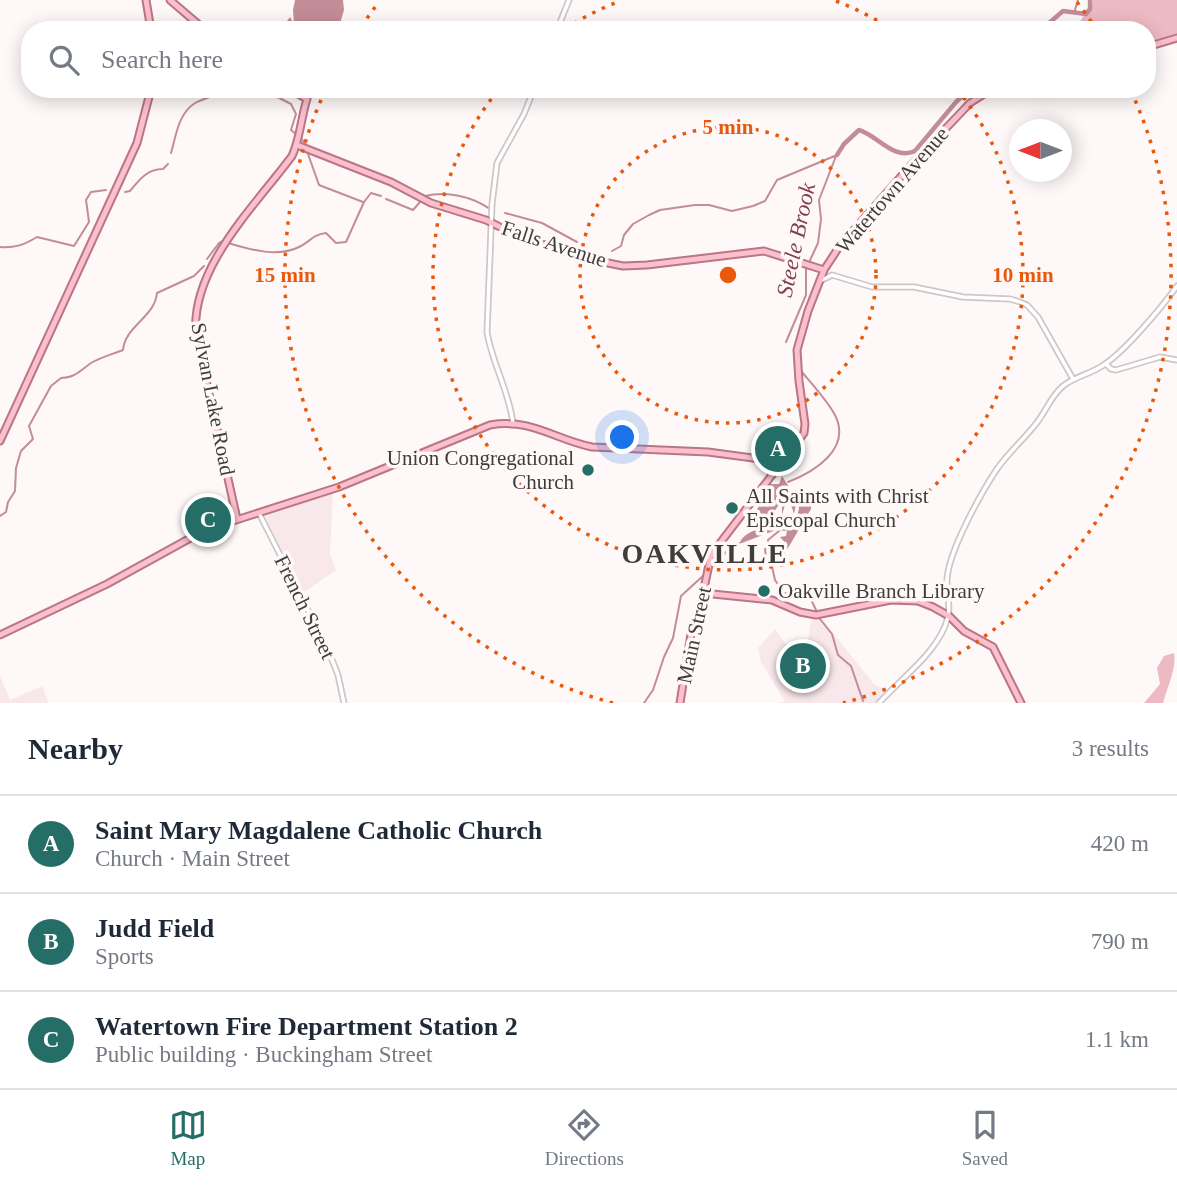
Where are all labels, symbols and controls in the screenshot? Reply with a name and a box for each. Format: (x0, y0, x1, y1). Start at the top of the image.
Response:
search box (21, 21, 1156, 98)
icon: search (45, 41, 83, 79)
text: Search here (101, 45, 223, 74)
text: 5 min (703, 115, 754, 139)
north arrow (1009, 119, 1072, 182)
street label: Watertown Avenue (831, 122, 953, 258)
water label: Steele Brook (772, 180, 820, 299)
street label: Falls Avenue (499, 216, 609, 272)
text: 15 min (254, 263, 316, 287)
centre of rings (716, 263, 740, 287)
text: 10 min (992, 263, 1054, 287)
street label: Sylvan Lake Road (186, 321, 240, 478)
your location (605, 420, 639, 454)
pin: A (755, 423, 801, 475)
place label: Union Congregational Church (387, 446, 574, 494)
marker: Union Congregational Church (580, 462, 596, 478)
place label: All Saints with Christ Episcopal Church (746, 484, 929, 532)
pin: C (185, 494, 231, 546)
marker: All Saints with Christ Episcopal Church (724, 500, 740, 516)
district label: OAKVILLE (622, 538, 788, 569)
street label: French Street (270, 551, 341, 663)
place label: Oakville Branch Library (778, 579, 985, 603)
marker: Oakville Branch Library (756, 583, 772, 599)
street label: Main Street (672, 584, 716, 686)
pin: B (780, 640, 826, 692)
text: Nearby (28, 732, 123, 765)
text: 3 results (1072, 736, 1149, 761)
text: Saint Mary Magdalene Catholic Church (95, 816, 542, 845)
text: A (43, 831, 59, 856)
text: 420 m (1091, 831, 1149, 856)
text: Church · Main Street (95, 846, 290, 871)
text: Judd Field (95, 914, 214, 943)
text: B (43, 929, 59, 954)
text: 790 m (1091, 929, 1149, 954)
text: Sports (95, 944, 154, 969)
text: Watertown Fire Department Station 2 (95, 1012, 518, 1041)
text: C (43, 1027, 59, 1052)
text: 1.1 km (1085, 1027, 1149, 1052)
text: Public building · Buckingham Street (95, 1042, 432, 1067)
tab: Map (169, 1106, 207, 1170)
tab: Directions (545, 1106, 624, 1170)
tab: Saved (962, 1106, 1008, 1170)

